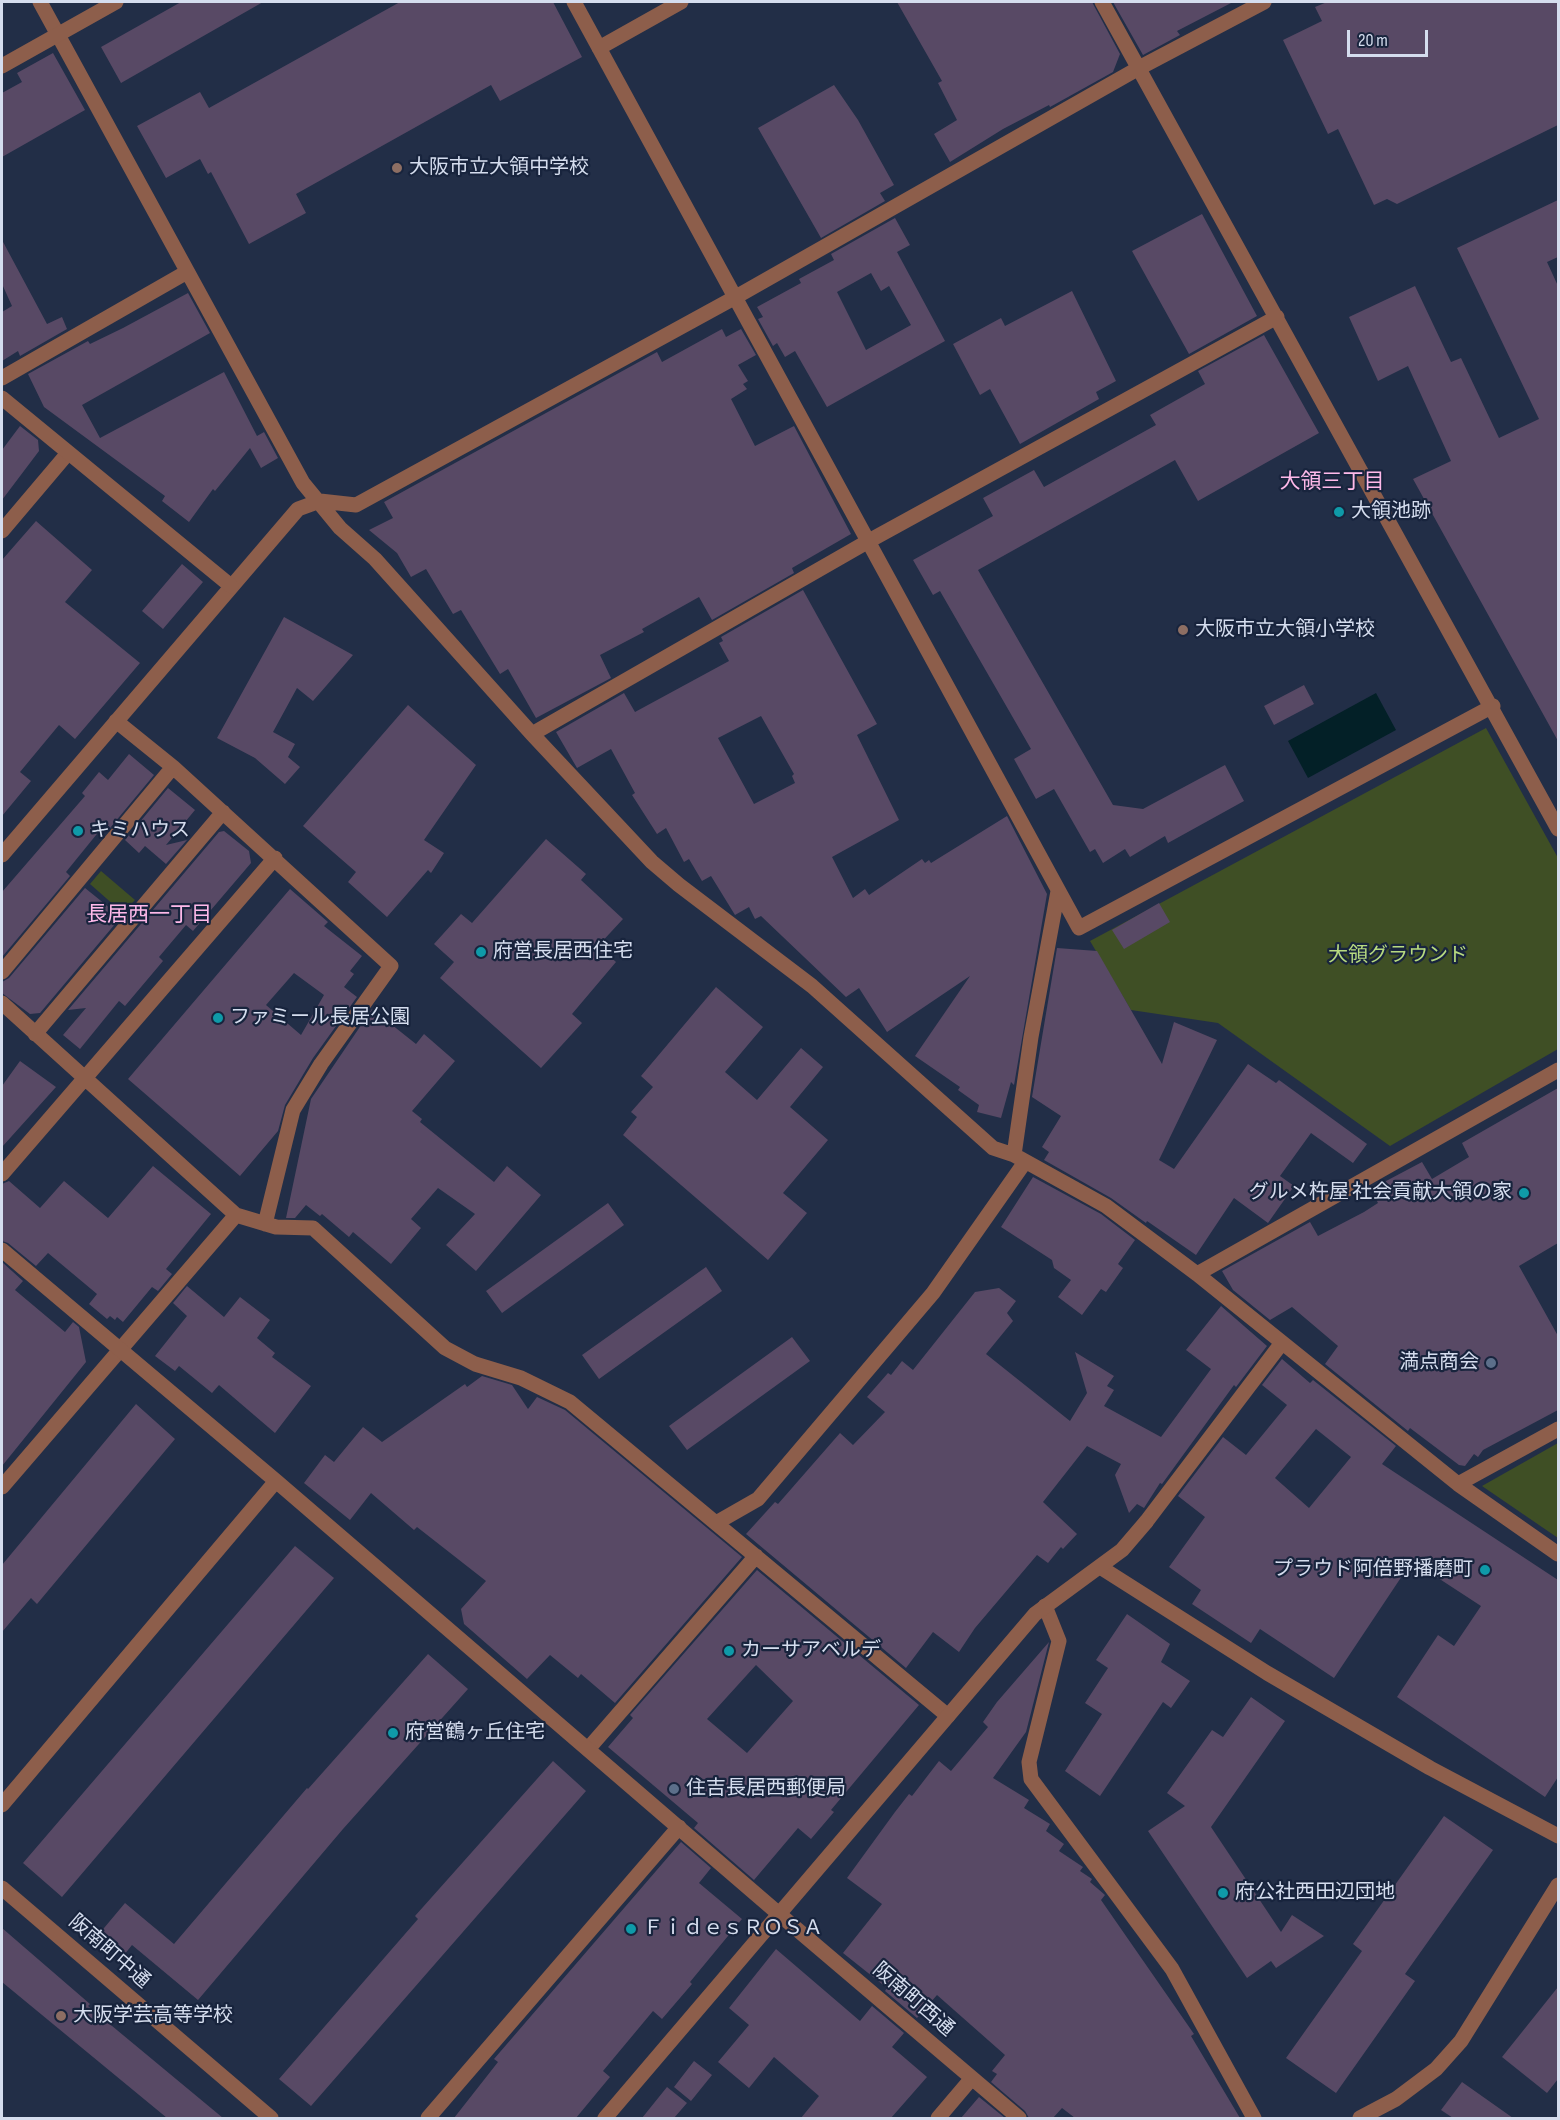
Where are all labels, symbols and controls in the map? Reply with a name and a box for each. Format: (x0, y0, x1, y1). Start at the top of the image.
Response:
scale bar (1350, 18, 1431, 56)
text: 20 m (1358, 30, 1388, 51)
place label: 大阪市立大領中学校 (409, 156, 589, 180)
marker: 大阪市立大領中学校 (390, 161, 404, 175)
district label: 大領三丁目 (1280, 470, 1384, 496)
place label: 大領池跡 (1351, 500, 1431, 524)
marker: 大領池跡 (1332, 505, 1346, 519)
place label: 大阪市立大領小学校 (1195, 618, 1375, 642)
marker: 大阪市立大領小学校 (1176, 623, 1190, 637)
place label: キミハウス (90, 819, 190, 843)
marker: キミハウス (71, 824, 85, 838)
district label: 長居西一丁目 (86, 903, 212, 929)
place label: 府営長居西住宅 (493, 940, 633, 964)
park label: 大領グラウンド (1328, 944, 1468, 968)
marker: 府営長居西住宅 (474, 945, 488, 959)
place label: ファミール長居公園 (230, 1006, 410, 1030)
marker: ファミール長居公園 (211, 1011, 225, 1025)
place label: グルメ杵屋 社会貢献大領の家 (1249, 1181, 1512, 1205)
marker: グルメ杵屋 社会貢献大領の家 (1517, 1186, 1531, 1200)
place label: 満点商会 (1399, 1351, 1479, 1375)
marker: 満点商会 (1484, 1356, 1498, 1370)
place label: プラウド阿倍野播磨町 (1273, 1558, 1473, 1582)
marker: プラウド阿倍野播磨町 (1478, 1563, 1492, 1577)
place label: カーサアベルデ (741, 1639, 881, 1663)
marker: カーサアベルデ (722, 1644, 736, 1658)
place label: 府営鶴ヶ丘住宅 (405, 1721, 545, 1745)
marker: 府営鶴ヶ丘住宅 (386, 1726, 400, 1740)
place label: 住吉長居西郵便局 (686, 1777, 846, 1801)
marker: 住吉長居西郵便局 (667, 1782, 681, 1796)
place label: 府公社西田辺団地 (1235, 1881, 1395, 1905)
marker: 府公社西田辺団地 (1216, 1886, 1230, 1900)
street label: 阪南町中通 (63, 1910, 155, 1994)
place label: ＦｉｄｅｓＲＯＳＡ (643, 1917, 823, 1941)
marker: ＦｉｄｅｓＲＯＳＡ (624, 1922, 638, 1936)
street label: 阪南町西通 (867, 1958, 959, 2042)
place label: 大阪学芸高等学校 (73, 2004, 233, 2028)
marker: 大阪学芸高等学校 (54, 2009, 68, 2023)

